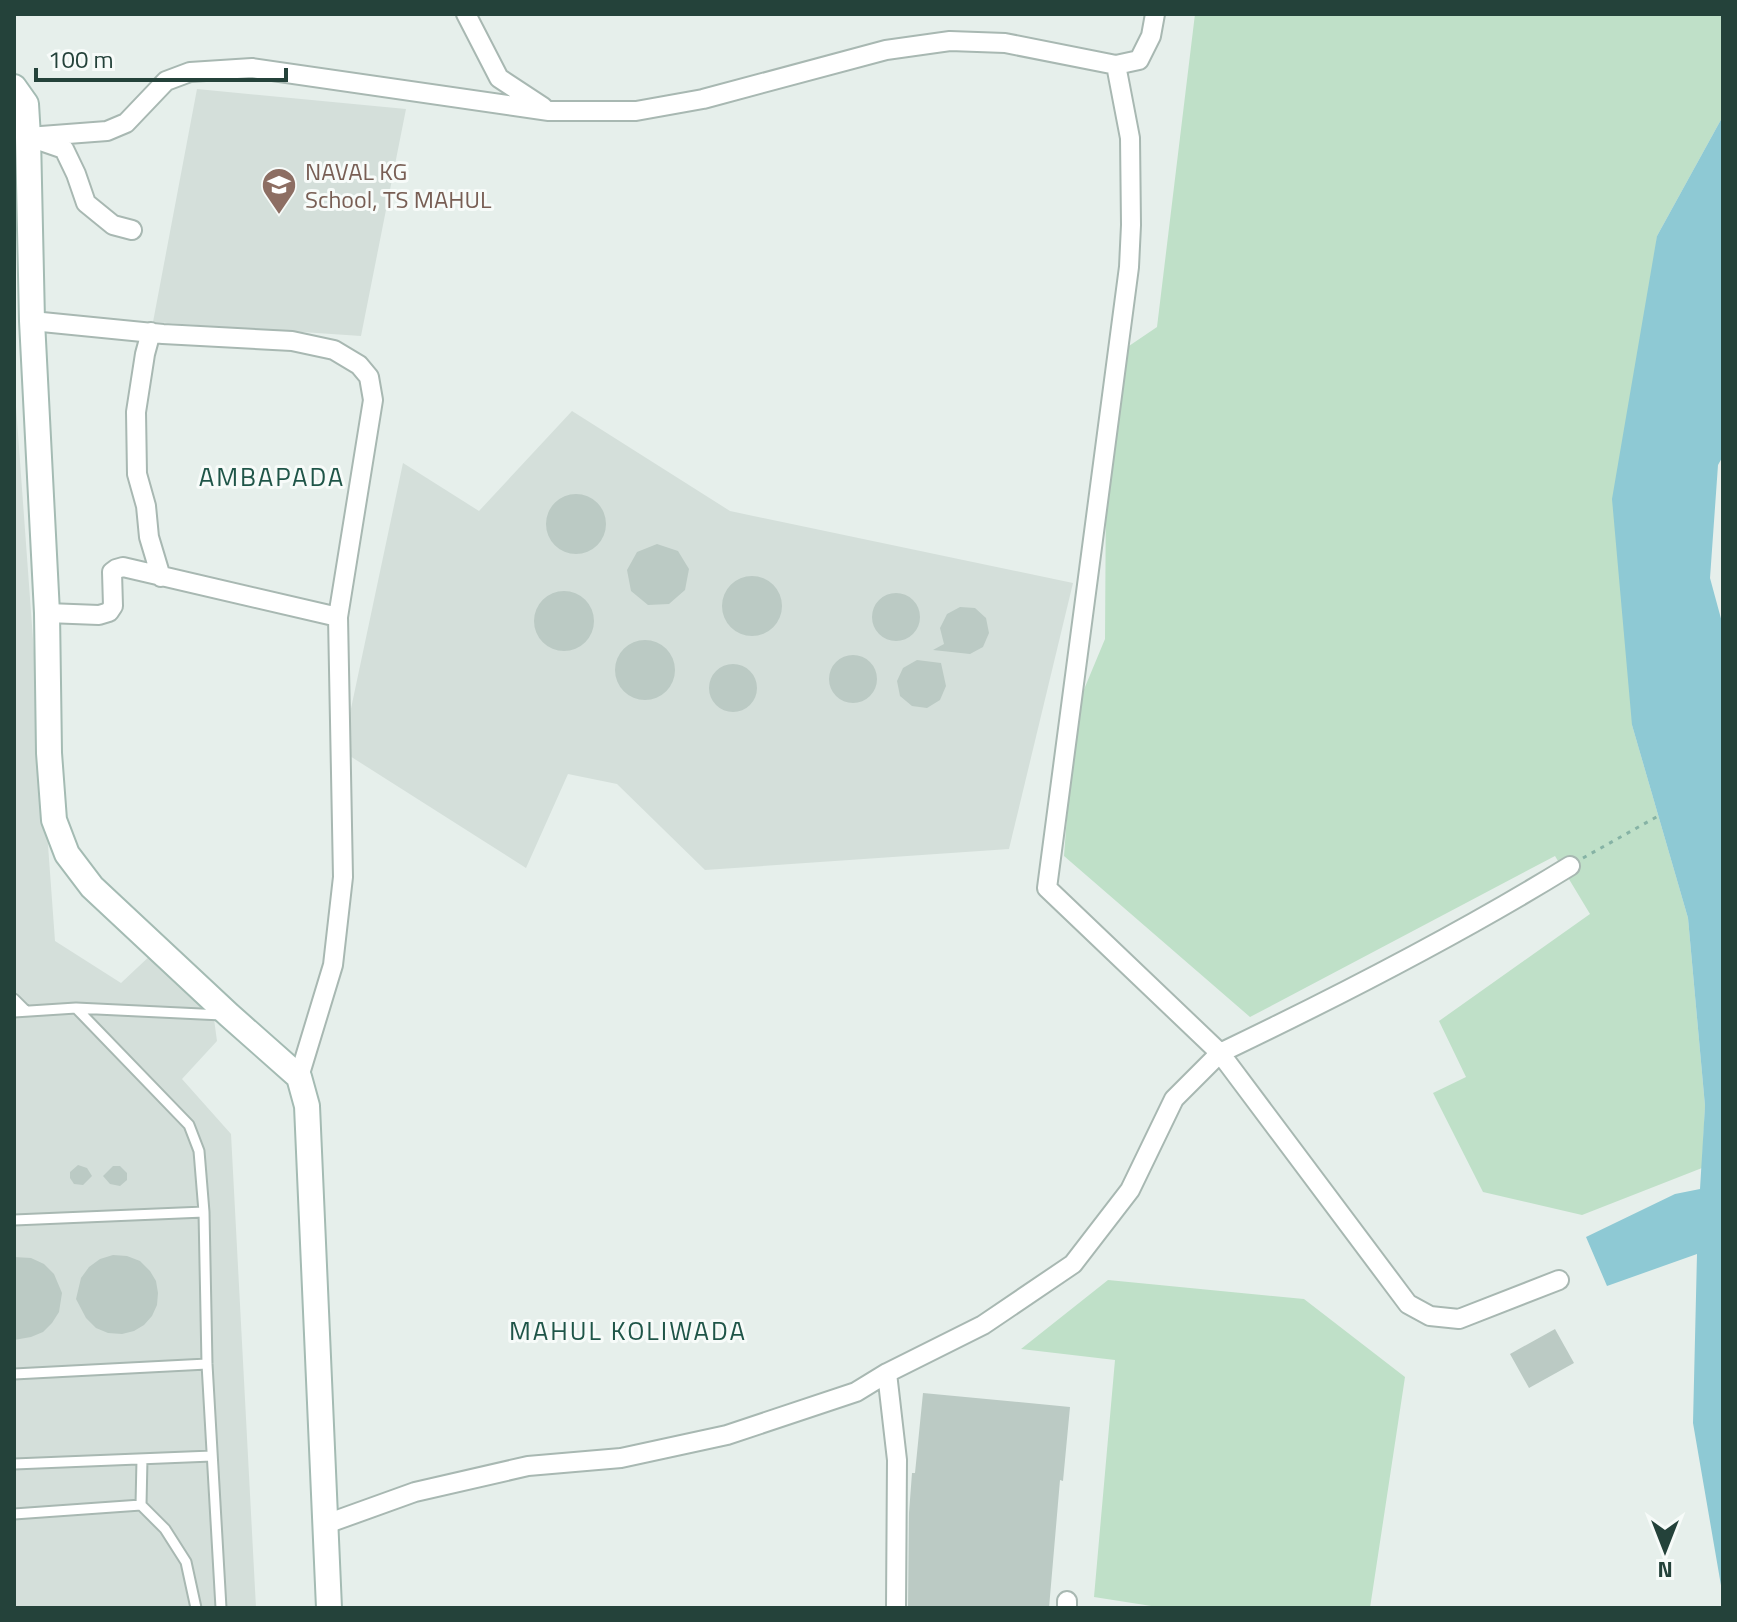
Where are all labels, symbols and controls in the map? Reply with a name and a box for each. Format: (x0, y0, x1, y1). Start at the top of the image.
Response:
scale bar (36, 32, 286, 82)
text: 100 m (48, 41, 114, 77)
place label: NAVAL KG School, TS MAHUL (305, 153, 492, 217)
school or university icon: NAVAL KG School, TS MAHUL (260, 166, 298, 216)
district label: AMBAPADA (199, 457, 345, 496)
district label: MAHUL KOLIWADA (509, 1311, 747, 1350)
north arrow (1625, 1510, 1705, 1590)
text: N (1657, 1553, 1673, 1587)

